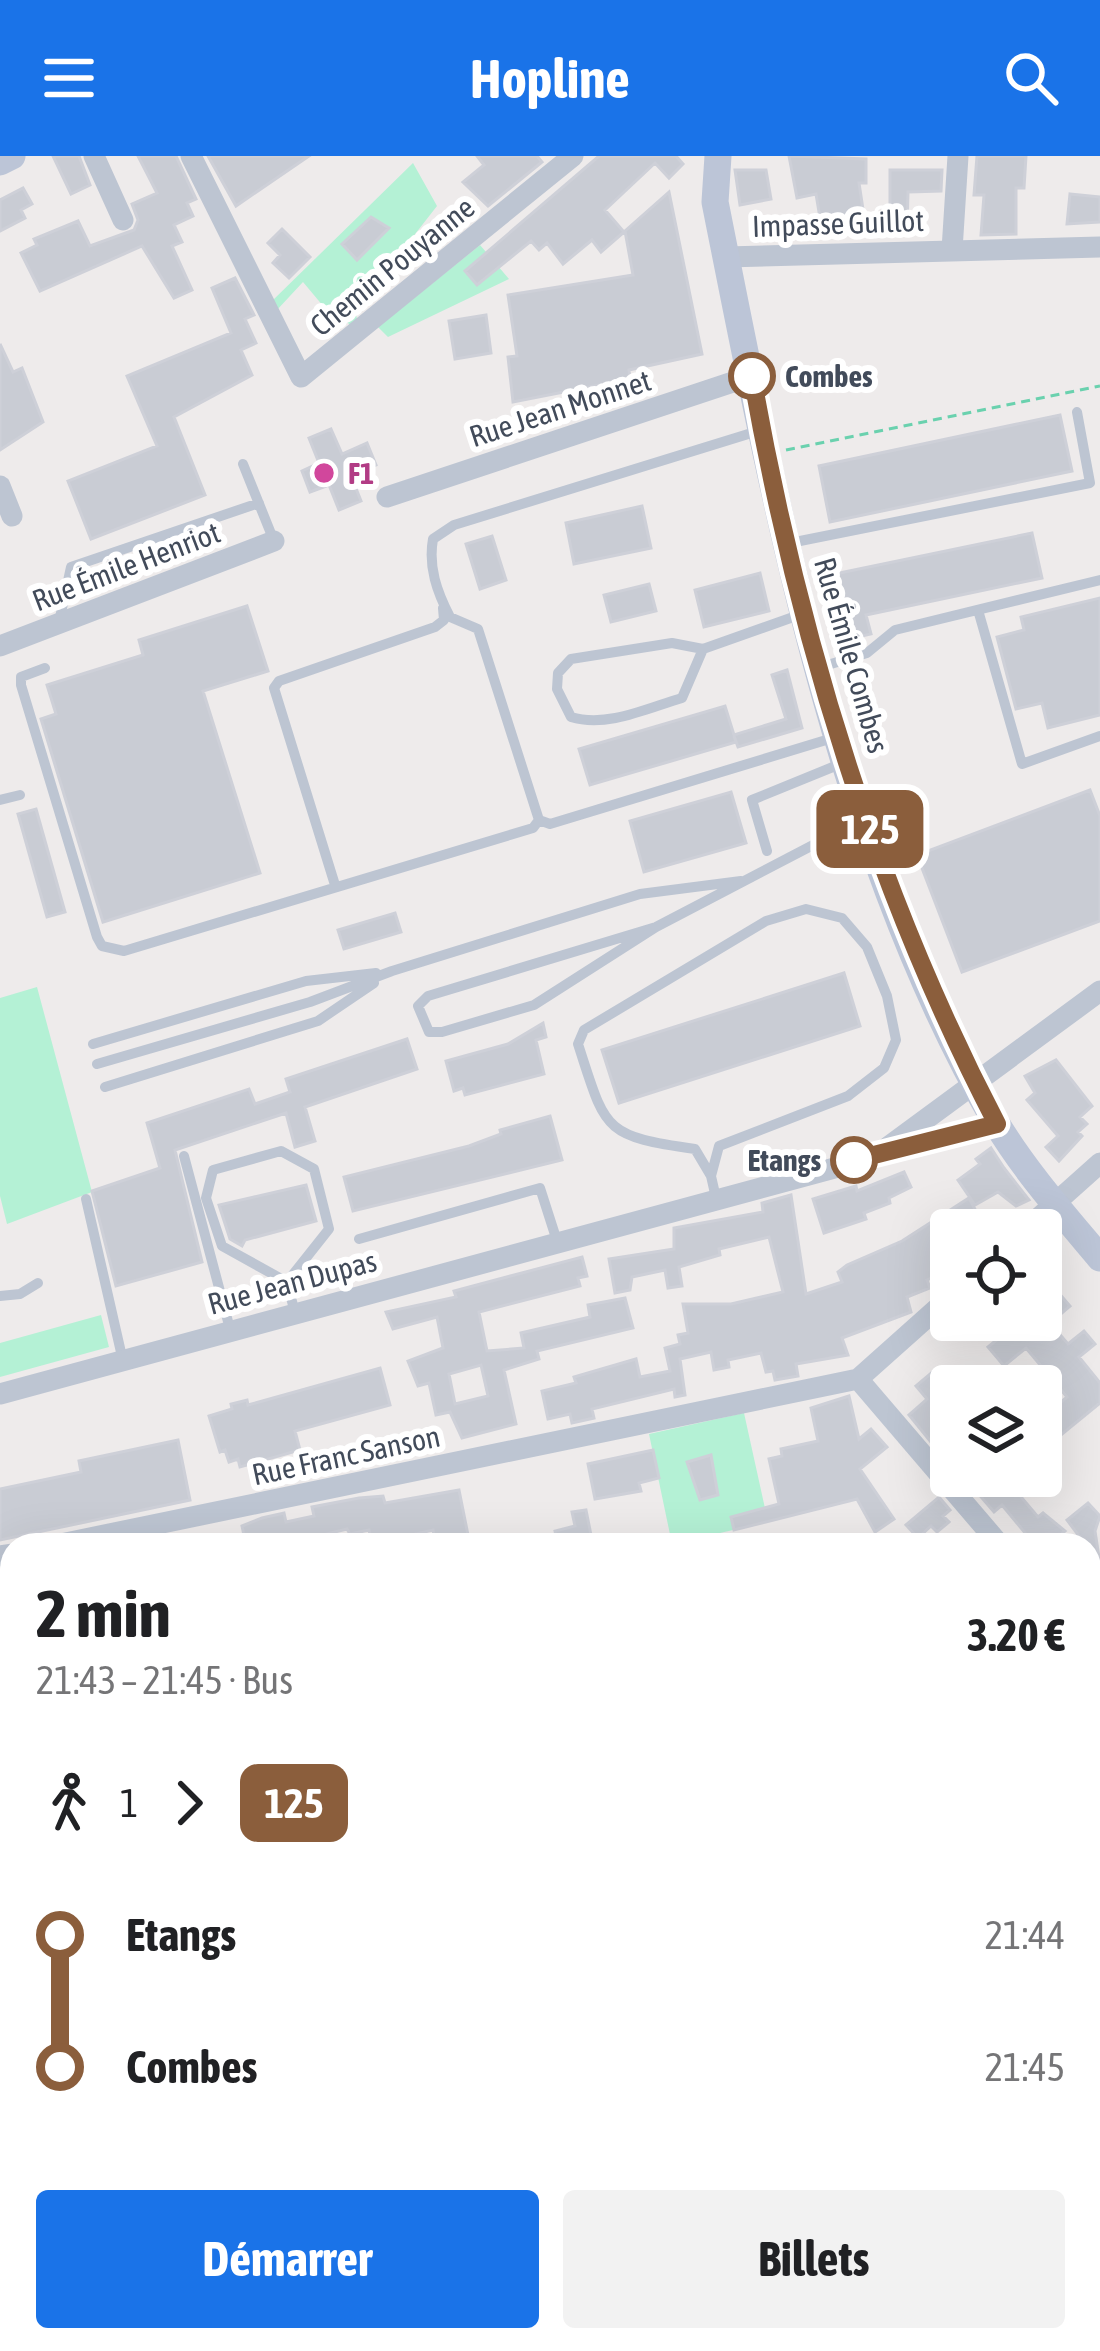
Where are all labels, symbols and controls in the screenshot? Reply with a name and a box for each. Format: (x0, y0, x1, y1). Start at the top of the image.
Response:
icon: menu (36, 45, 102, 111)
icon: search (998, 45, 1064, 111)
text: Hopline (470, 48, 630, 109)
street label: Chemin Pouyanne (303, 190, 481, 342)
street label: Impasse Guillot (751, 203, 925, 243)
marker: Combes (730, 354, 774, 398)
place label: Combes (785, 359, 873, 393)
street label: Rue Jean Monnet (465, 363, 655, 453)
place label: F1 (348, 456, 374, 490)
marker: F1 (311, 460, 337, 486)
street label: Rue Émile Henriot (27, 515, 225, 617)
street label: Rue Émile Combes (808, 553, 896, 757)
line badge: 125 (801, 790, 939, 868)
text: 125 (840, 805, 900, 853)
marker: Etangs (832, 1138, 876, 1182)
place label: Etangs (748, 1143, 821, 1177)
map controls (930, 1209, 1062, 1497)
button: locate (930, 1209, 1062, 1341)
street label: Rue Jean Dupas (204, 1243, 380, 1321)
button: layers (930, 1365, 1062, 1497)
street label: Rue Franc Sanson (249, 1419, 443, 1491)
text: 2 min (36, 1575, 171, 1651)
text: 3.20 € (967, 1609, 1065, 1661)
text: 21:43 – 21:45 · Bus (36, 1658, 293, 1702)
icon: walk (36, 1770, 102, 1836)
icon: forward (156, 1770, 222, 1836)
text: 125 (264, 1779, 324, 1827)
text: 1 (120, 1781, 138, 1825)
text: Etangs (126, 1909, 236, 1961)
text: 21:44 (985, 1913, 1065, 1957)
text: Combes (126, 2041, 257, 2093)
text: 21:45 (985, 2045, 1065, 2089)
button: Démarrer (36, 2190, 539, 2328)
button: Billets (563, 2190, 1065, 2328)

